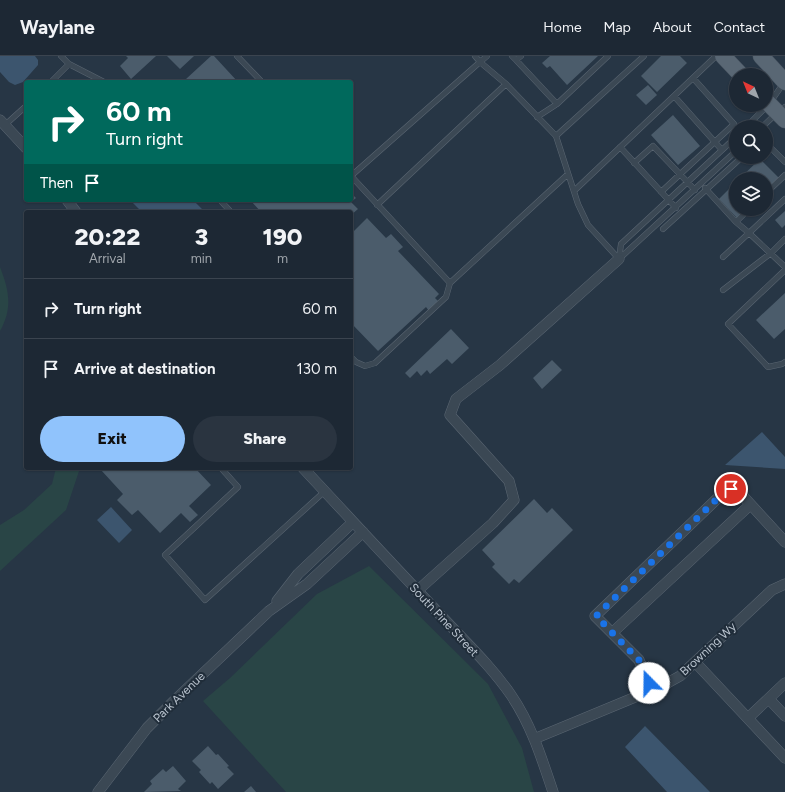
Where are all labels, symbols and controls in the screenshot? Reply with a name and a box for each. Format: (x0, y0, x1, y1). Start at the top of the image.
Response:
text: Waylane (20, 16, 95, 39)
text: Home (543, 19, 582, 36)
text: Map (604, 19, 631, 36)
text: About (653, 19, 692, 36)
text: Contact (714, 19, 765, 36)
north arrow (729, 68, 773, 112)
map controls (729, 68, 773, 216)
text: 60 m (106, 94, 171, 128)
icon: right (40, 96, 92, 148)
button: search (729, 120, 773, 164)
text: Turn right (106, 128, 183, 150)
icon: arrive (81, 172, 103, 194)
button: layers (729, 172, 773, 216)
text: Then (40, 174, 73, 192)
text: 20:22 (74, 222, 140, 251)
text: 3 (195, 222, 208, 251)
text: 190 (263, 222, 303, 251)
text: Arrival (89, 251, 126, 266)
text: min (191, 251, 212, 266)
text: m (277, 251, 288, 266)
icon: right (40, 298, 62, 320)
text: Turn right (74, 300, 142, 318)
text: 60 m (302, 300, 337, 318)
icon: arrive (40, 358, 62, 380)
text: Arrive at destination (74, 360, 215, 378)
text: 130 m (297, 360, 337, 378)
button: Exit (40, 416, 185, 462)
button: Share (193, 416, 337, 462)
pin (714, 472, 748, 506)
icon: arrive (720, 478, 742, 500)
street label: South Pine Street (407, 581, 482, 660)
street label: Browning Wy (677, 619, 739, 679)
position arrow (628, 662, 670, 704)
street label: Park Avenue (150, 669, 208, 725)

